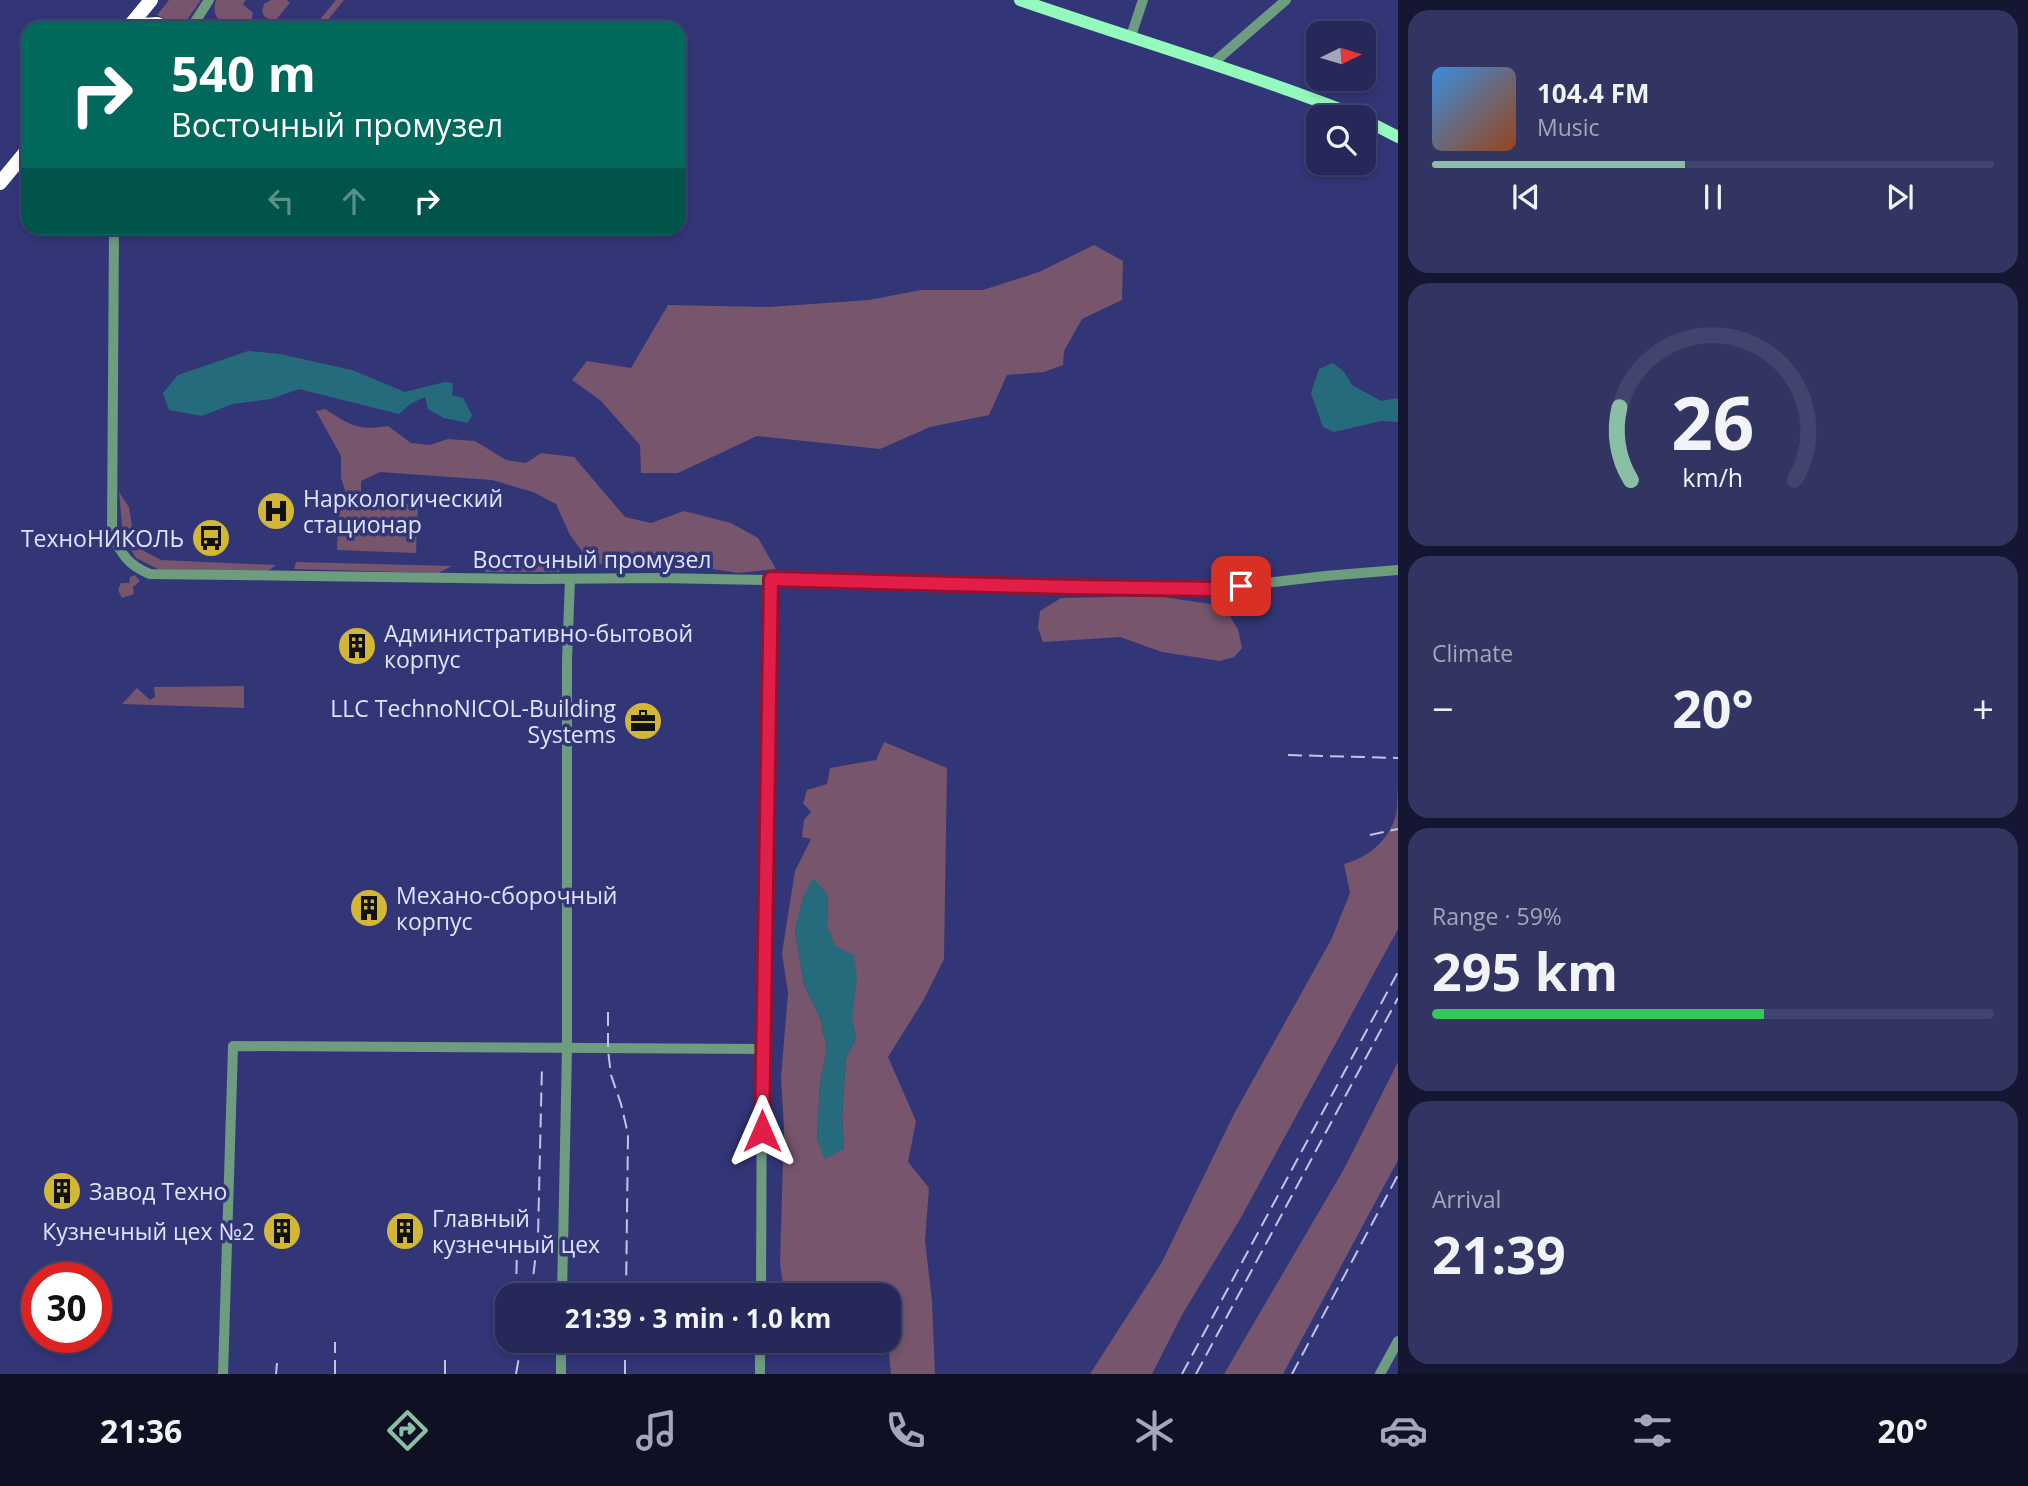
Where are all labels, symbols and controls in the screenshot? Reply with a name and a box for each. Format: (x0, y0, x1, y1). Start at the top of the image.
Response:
north arrow (1306, 21, 1376, 91)
map controls (1306, 21, 1376, 175)
text: 540 m (171, 40, 316, 106)
icon: right (56, 49, 147, 140)
text: 104.4 FM (1537, 75, 1649, 111)
text: Восточный промузел (171, 103, 503, 146)
button: search (1306, 105, 1376, 175)
text: Music (1537, 111, 1600, 143)
icon: previous (1507, 178, 1545, 216)
icon: pause (1694, 178, 1732, 216)
icon: next (1881, 178, 1919, 216)
icon: left (262, 182, 300, 220)
icon: ahead (335, 182, 373, 220)
icon: right (408, 182, 446, 220)
text: 26 (1671, 373, 1755, 472)
text: km/h (1683, 460, 1743, 494)
place label: Наркологический стационар (303, 482, 503, 540)
hospital icon: Наркологический стационар (255, 490, 297, 532)
bus stop icon: ТехноНИКОЛЬ (190, 517, 232, 559)
place label: ТехноНИКОЛЬ (21, 522, 184, 554)
street label: Восточный промузел (473, 543, 711, 575)
pin (1211, 556, 1271, 616)
icon: arrive (1222, 567, 1260, 605)
place label: Административно-бытовой корпус (384, 617, 693, 675)
building icon: Административно-бытовой корпус (336, 625, 378, 667)
text: Climate (1432, 637, 1513, 669)
text: 20° (1672, 672, 1754, 743)
text: − (1432, 682, 1454, 734)
text: + (1972, 682, 1994, 734)
place label: LLC TechnoNICOL-Building Systems (330, 692, 617, 750)
office icon: LLC TechnoNICOL-Building Systems (622, 700, 664, 742)
place label: Механо-сборочный корпус (396, 879, 617, 937)
building icon: Механо-сборочный корпус (348, 887, 390, 929)
text: Range · 59% (1432, 900, 1562, 932)
text: 295 km (1432, 935, 1618, 1006)
position arrow (725, 1094, 799, 1168)
building icon: Завод Техно (41, 1170, 83, 1212)
place label: Завод Техно (89, 1175, 227, 1207)
text: Arrival (1432, 1183, 1501, 1215)
place label: Главный кузнечный цех (432, 1202, 600, 1260)
building icon: Кузнечный цех №2 (261, 1210, 303, 1252)
building icon: Главный кузнечный цех (384, 1210, 426, 1252)
place label: Кузнечный цех №2 (42, 1215, 255, 1247)
text: 21:39 (1432, 1218, 1566, 1289)
speed limit sign: 30 (21, 1262, 112, 1353)
text: 21:39 · 3 min · 1.0 km (565, 1300, 831, 1336)
icon: directions (383, 1406, 432, 1455)
icon: music (632, 1406, 681, 1455)
icon: phone (881, 1406, 930, 1455)
icon: climate (1130, 1406, 1179, 1455)
icon: car (1379, 1406, 1428, 1455)
icon: filters (1628, 1406, 1677, 1455)
text: 21:36 (100, 1409, 182, 1452)
text: 20° (1878, 1409, 1928, 1452)

